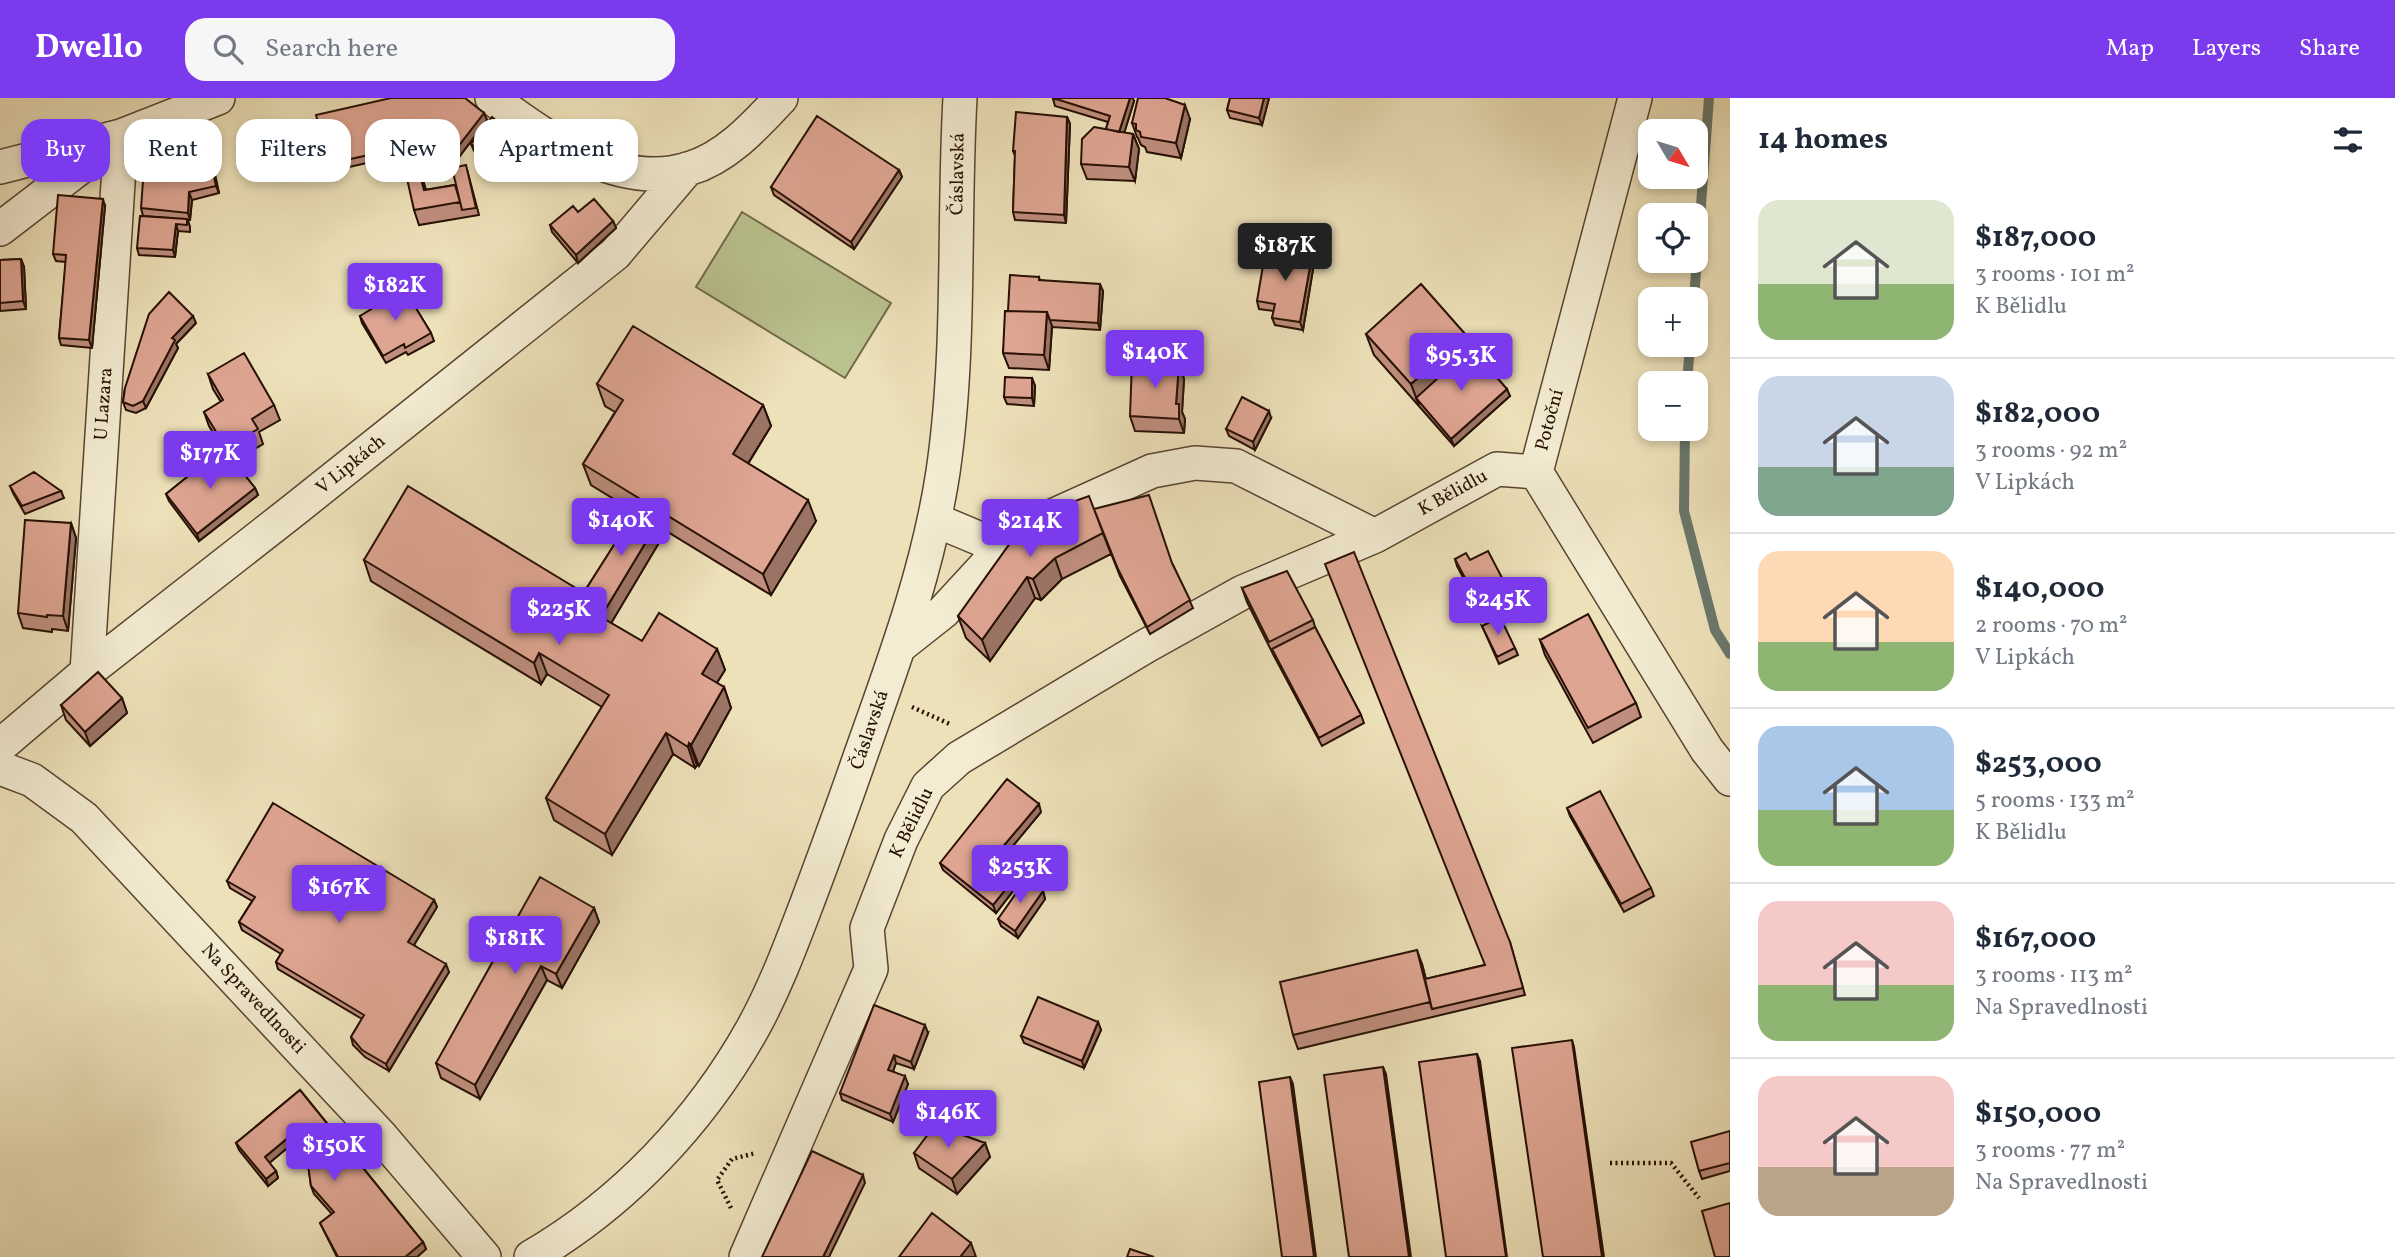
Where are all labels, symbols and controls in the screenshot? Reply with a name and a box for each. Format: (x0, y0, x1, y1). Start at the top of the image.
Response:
search box (185, 18, 675, 81)
text: Dwello (35, 26, 143, 72)
icon: search (209, 30, 247, 68)
text: Search here (265, 31, 398, 67)
text: Map (2106, 32, 2154, 66)
text: Layers (2192, 32, 2261, 66)
text: Share (2299, 32, 2360, 66)
chip: Buy (21, 119, 110, 182)
chip: Rent (124, 119, 222, 182)
chip: Filters (236, 119, 351, 182)
chip: New (365, 119, 460, 182)
chip: Apartment (474, 119, 638, 182)
north arrow (1638, 119, 1708, 189)
map controls (1638, 119, 1708, 441)
text: 14 homes (1758, 119, 1888, 161)
icon: filters (2329, 121, 2367, 159)
street label: Čáslavská (944, 132, 972, 216)
button: locate (1638, 203, 1708, 273)
text: $187,000 (1975, 217, 2096, 259)
pin: $187K (1236, 223, 1334, 283)
icon: home (1814, 228, 1898, 312)
text: $187K (1254, 230, 1316, 262)
text: 3 rooms · 101 m² (1975, 259, 2135, 291)
pin: $182K (346, 264, 444, 323)
text: $182K (364, 270, 427, 302)
button: + (1638, 287, 1708, 357)
text: K Bělidlu (1975, 291, 2067, 323)
pin: $140K (1106, 330, 1204, 390)
pin: $95.3K (1404, 334, 1518, 393)
text: $140K (1122, 337, 1188, 369)
text: $95.3K (1426, 340, 1496, 372)
street label: U Lazara (88, 367, 120, 441)
button: − (1638, 371, 1708, 441)
street label: Potoční (1529, 386, 1571, 454)
text: $182,000 (1975, 393, 2100, 435)
icon: home (1814, 404, 1898, 488)
street label: V Lipkách (311, 429, 391, 501)
pin: $177K (161, 432, 259, 491)
text: 3 rooms · 92 m² (1975, 435, 2127, 467)
text: $177K (180, 438, 240, 470)
street label: K Bělidlu (1413, 463, 1493, 523)
text: V Lipkách (1975, 467, 2075, 499)
pin: $140K (572, 498, 670, 558)
pin: $214K (981, 500, 1079, 559)
text: $140K (588, 505, 654, 537)
text: $214K (998, 506, 1062, 538)
text: $140,000 (1975, 568, 2105, 610)
pin: $245K (1449, 578, 1547, 637)
icon: home (1814, 579, 1898, 663)
text: $245K (1465, 584, 1531, 616)
pin: $225K (510, 588, 608, 647)
text: $225K (527, 594, 591, 626)
text: 2 rooms · 70 m² (1975, 610, 2128, 642)
text: V Lipkách (1975, 642, 2075, 674)
street label: Čáslavská (844, 687, 896, 773)
text: $253,000 (1975, 743, 2102, 785)
icon: home (1814, 754, 1898, 838)
street label: K Bělidlu (884, 783, 940, 863)
text: 5 rooms · 133 m² (1975, 785, 2135, 817)
text: K Bělidlu (1975, 817, 2067, 849)
pin: $253K (971, 846, 1069, 905)
text: $253K (988, 852, 1052, 884)
pin: $167K (290, 866, 388, 925)
text: $167K (308, 872, 370, 904)
pin: $181K (466, 916, 564, 976)
text: $167,000 (1975, 918, 2096, 960)
text: $181K (485, 923, 545, 955)
icon: home (1814, 929, 1898, 1013)
street label: Na Spravedlnosti (195, 938, 311, 1060)
text: 3 rooms · 113 m² (1975, 960, 2133, 992)
text: Na Spravedlnosti (1975, 992, 2148, 1024)
pin: $146K (899, 1090, 997, 1150)
text: $150,000 (1975, 1093, 2101, 1135)
text: $146K (915, 1097, 981, 1129)
icon: home (1814, 1104, 1898, 1188)
pin: $150K (285, 1124, 383, 1183)
text: $150K (302, 1130, 366, 1162)
text: 3 rooms · 77 m² (1975, 1135, 2125, 1167)
text: Na Spravedlnosti (1975, 1167, 2148, 1199)

